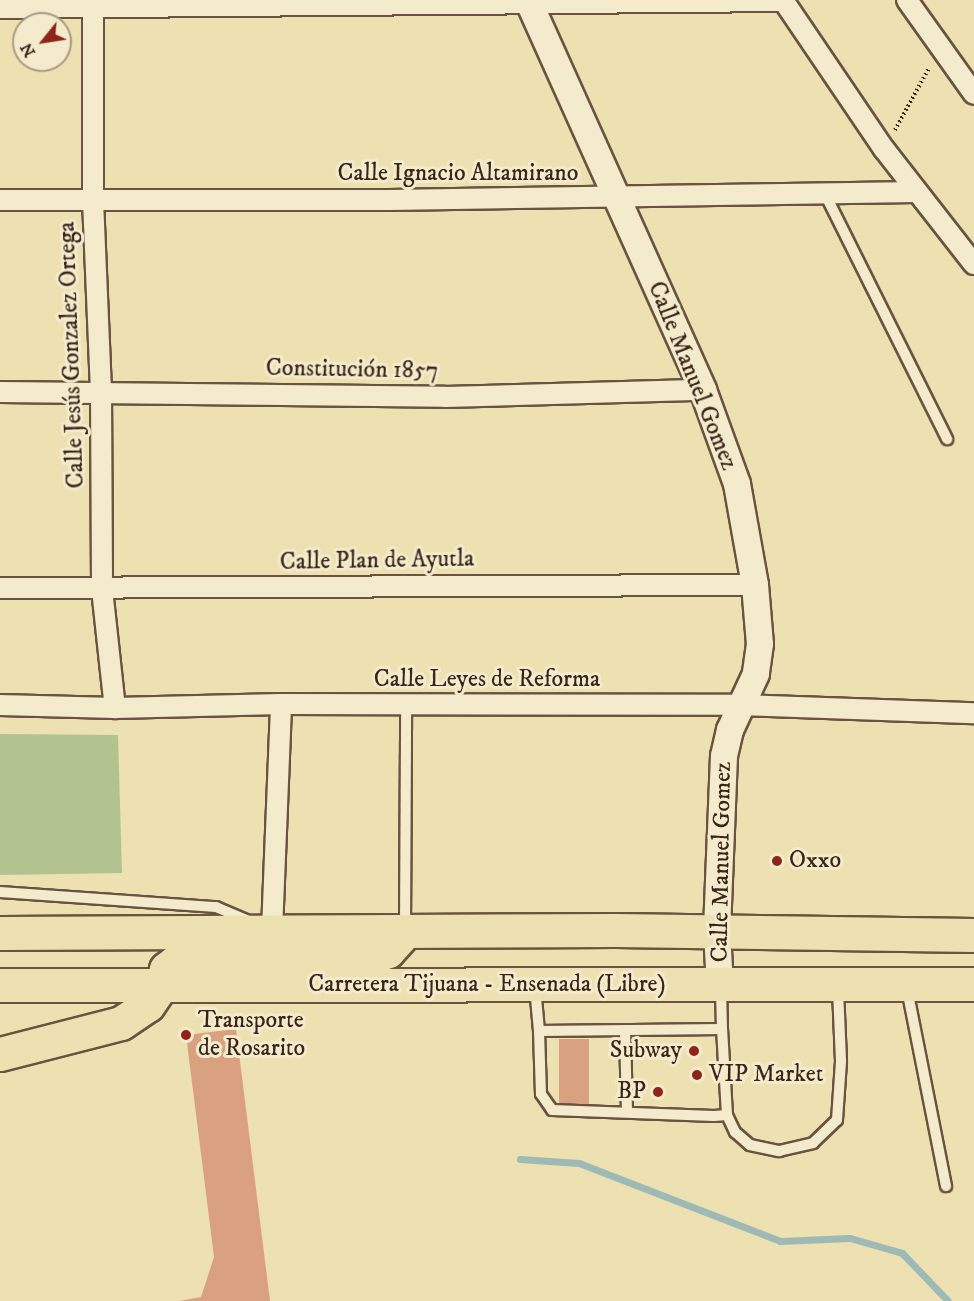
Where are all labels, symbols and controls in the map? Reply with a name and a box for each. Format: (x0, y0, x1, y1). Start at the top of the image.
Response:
north arrow (12, 12, 72, 72)
text: N (16, 39, 40, 61)
street label: Calle Ignacio Altamirano (338, 160, 578, 188)
street label: Calle Jesús Gonzalez Ortega (53, 221, 91, 489)
street label: Calle Manuel Gomez (641, 278, 743, 474)
street label: Constitución 1857 (266, 354, 438, 386)
street label: Calle Plan de Ayutla (280, 545, 474, 577)
street label: Calle Leyes de Reforma (374, 666, 600, 694)
street label: Calle Manuel Gomez (706, 761, 738, 963)
place label: Oxxo (789, 847, 841, 875)
marker: Oxxo (770, 854, 784, 868)
street label: Carretera Tijuana - Ensenada (Libre) (308, 971, 666, 999)
place label: Transporte de Rosarito (198, 1007, 305, 1063)
marker: Transporte de Rosarito (179, 1028, 193, 1042)
place label: Subway (610, 1037, 682, 1065)
marker: Subway (687, 1044, 701, 1058)
place label: VIP Market (709, 1061, 823, 1089)
marker: VIP Market (690, 1068, 704, 1082)
place label: BP (617, 1078, 646, 1106)
marker: BP (651, 1085, 665, 1099)

